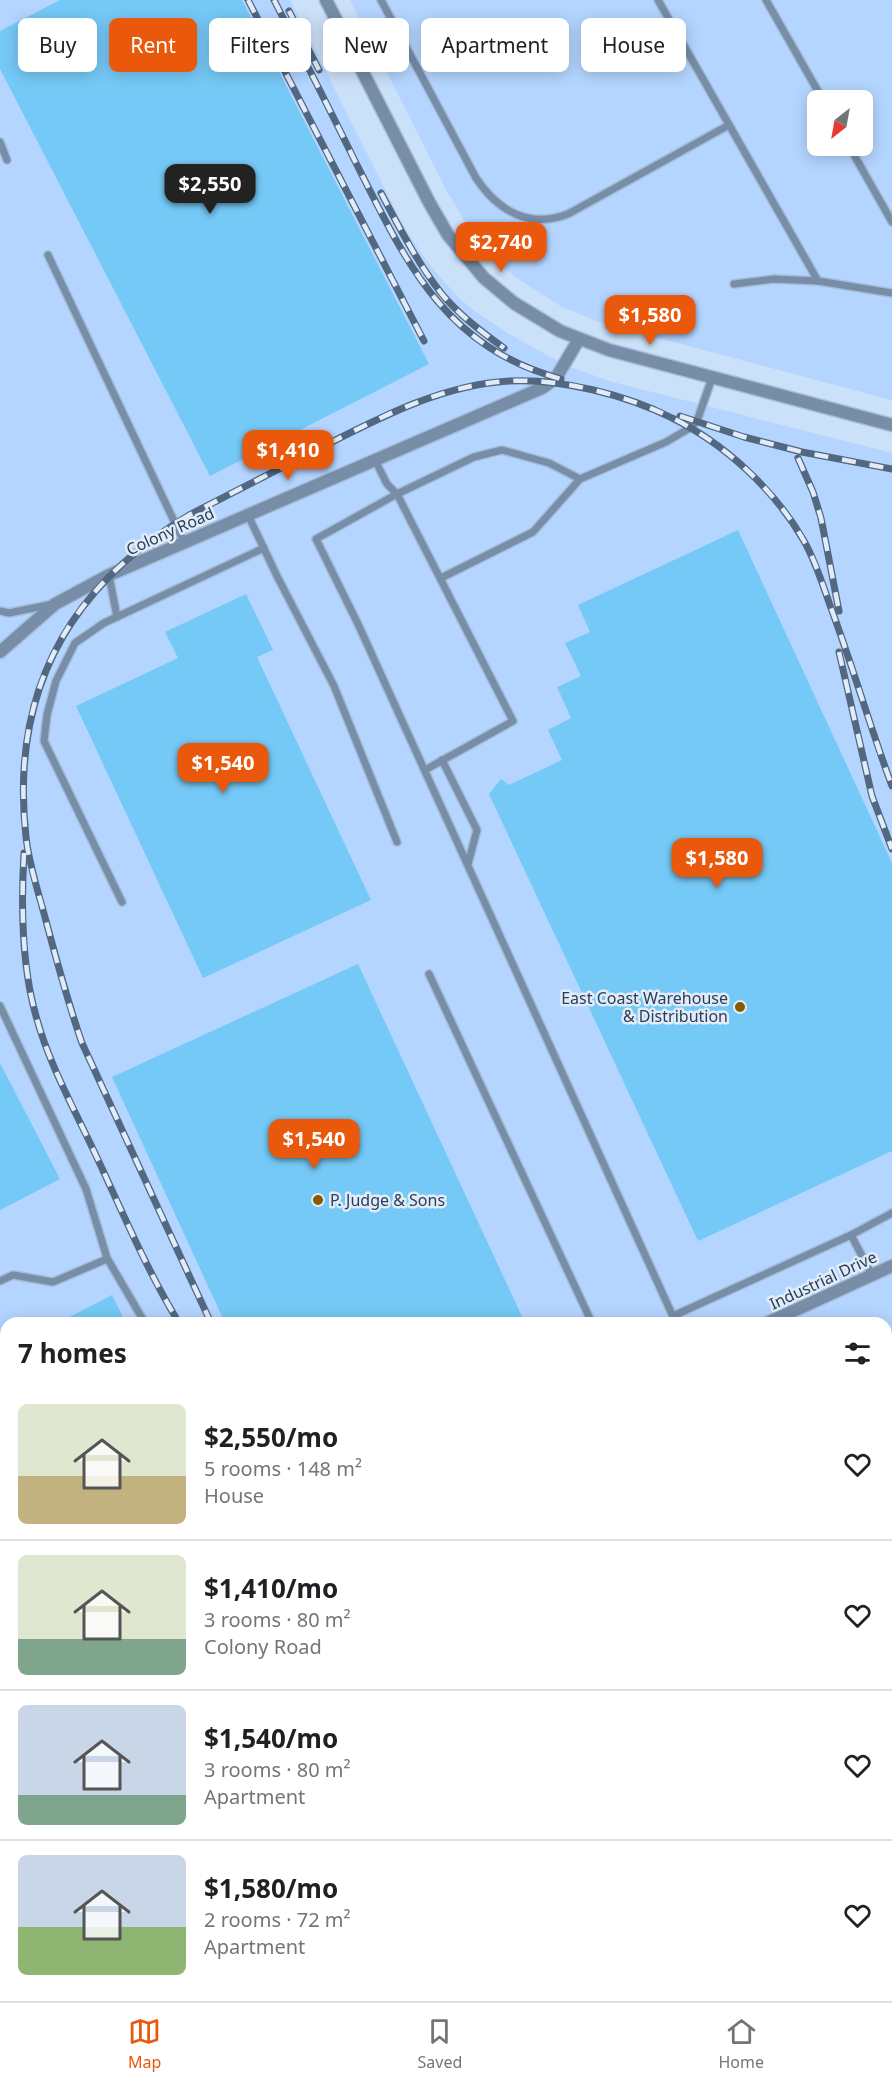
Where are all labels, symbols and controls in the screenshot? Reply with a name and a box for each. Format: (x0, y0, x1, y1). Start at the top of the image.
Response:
chip: Buy (18, 18, 97, 72)
chip: Rent (109, 18, 197, 72)
chip: Filters (209, 18, 311, 72)
chip: New (323, 18, 409, 72)
chip: Apartment (421, 18, 569, 72)
chip: House (581, 18, 686, 72)
north arrow (807, 90, 873, 156)
map controls (807, 90, 873, 156)
pin: $2,550 (161, 164, 259, 215)
text: $2,550 (179, 170, 241, 197)
pin: $2,740 (452, 222, 550, 273)
text: $2,740 (470, 228, 532, 255)
pin: $1,580 (601, 295, 699, 346)
text: $1,580 (619, 301, 681, 328)
pin: $1,410 (239, 430, 337, 481)
text: $1,410 (257, 436, 319, 463)
street label: Colony Road (122, 502, 218, 560)
pin: $1,540 (174, 743, 272, 794)
text: $1,540 (192, 749, 254, 776)
pin: $1,580 (668, 838, 766, 889)
text: $1,580 (686, 844, 748, 871)
place label: East Coast Warehouse & Distribution (561, 987, 728, 1027)
marker: East Coast Warehouse & Distribution (733, 1000, 747, 1014)
pin: $1,540 (265, 1119, 363, 1170)
text: $1,540 (283, 1125, 345, 1152)
place label: P. Judge & Sons (330, 1189, 445, 1211)
marker: P. Judge & Sons (311, 1193, 325, 1207)
street label: Industrial Drive (766, 1246, 880, 1314)
text: 7 homes (18, 1335, 127, 1371)
icon: filters (841, 1337, 874, 1370)
text: $2,550/mo (204, 1419, 338, 1455)
icon: home (66, 1428, 138, 1500)
icon: heart (841, 1448, 874, 1481)
text: 5 rooms · 148 m² (204, 1455, 362, 1482)
text: House (204, 1482, 264, 1509)
text: $1,410/mo (204, 1570, 338, 1606)
icon: home (66, 1579, 138, 1651)
icon: heart (841, 1599, 874, 1632)
text: 3 rooms · 80 m² (204, 1606, 351, 1633)
text: Colony Road (204, 1633, 322, 1660)
text: $1,540/mo (204, 1720, 338, 1756)
icon: home (66, 1729, 138, 1801)
icon: heart (841, 1749, 874, 1782)
text: 3 rooms · 80 m² (204, 1756, 351, 1783)
text: Apartment (204, 1783, 305, 1810)
text: $1,580/mo (204, 1870, 338, 1906)
icon: home (66, 1879, 138, 1951)
icon: heart (841, 1899, 874, 1932)
text: 2 rooms · 72 m² (204, 1906, 351, 1933)
text: Apartment (204, 1933, 305, 1960)
tab: Map (128, 2015, 161, 2073)
tab: Saved (418, 2015, 462, 2073)
tab: Home (718, 2015, 764, 2073)

